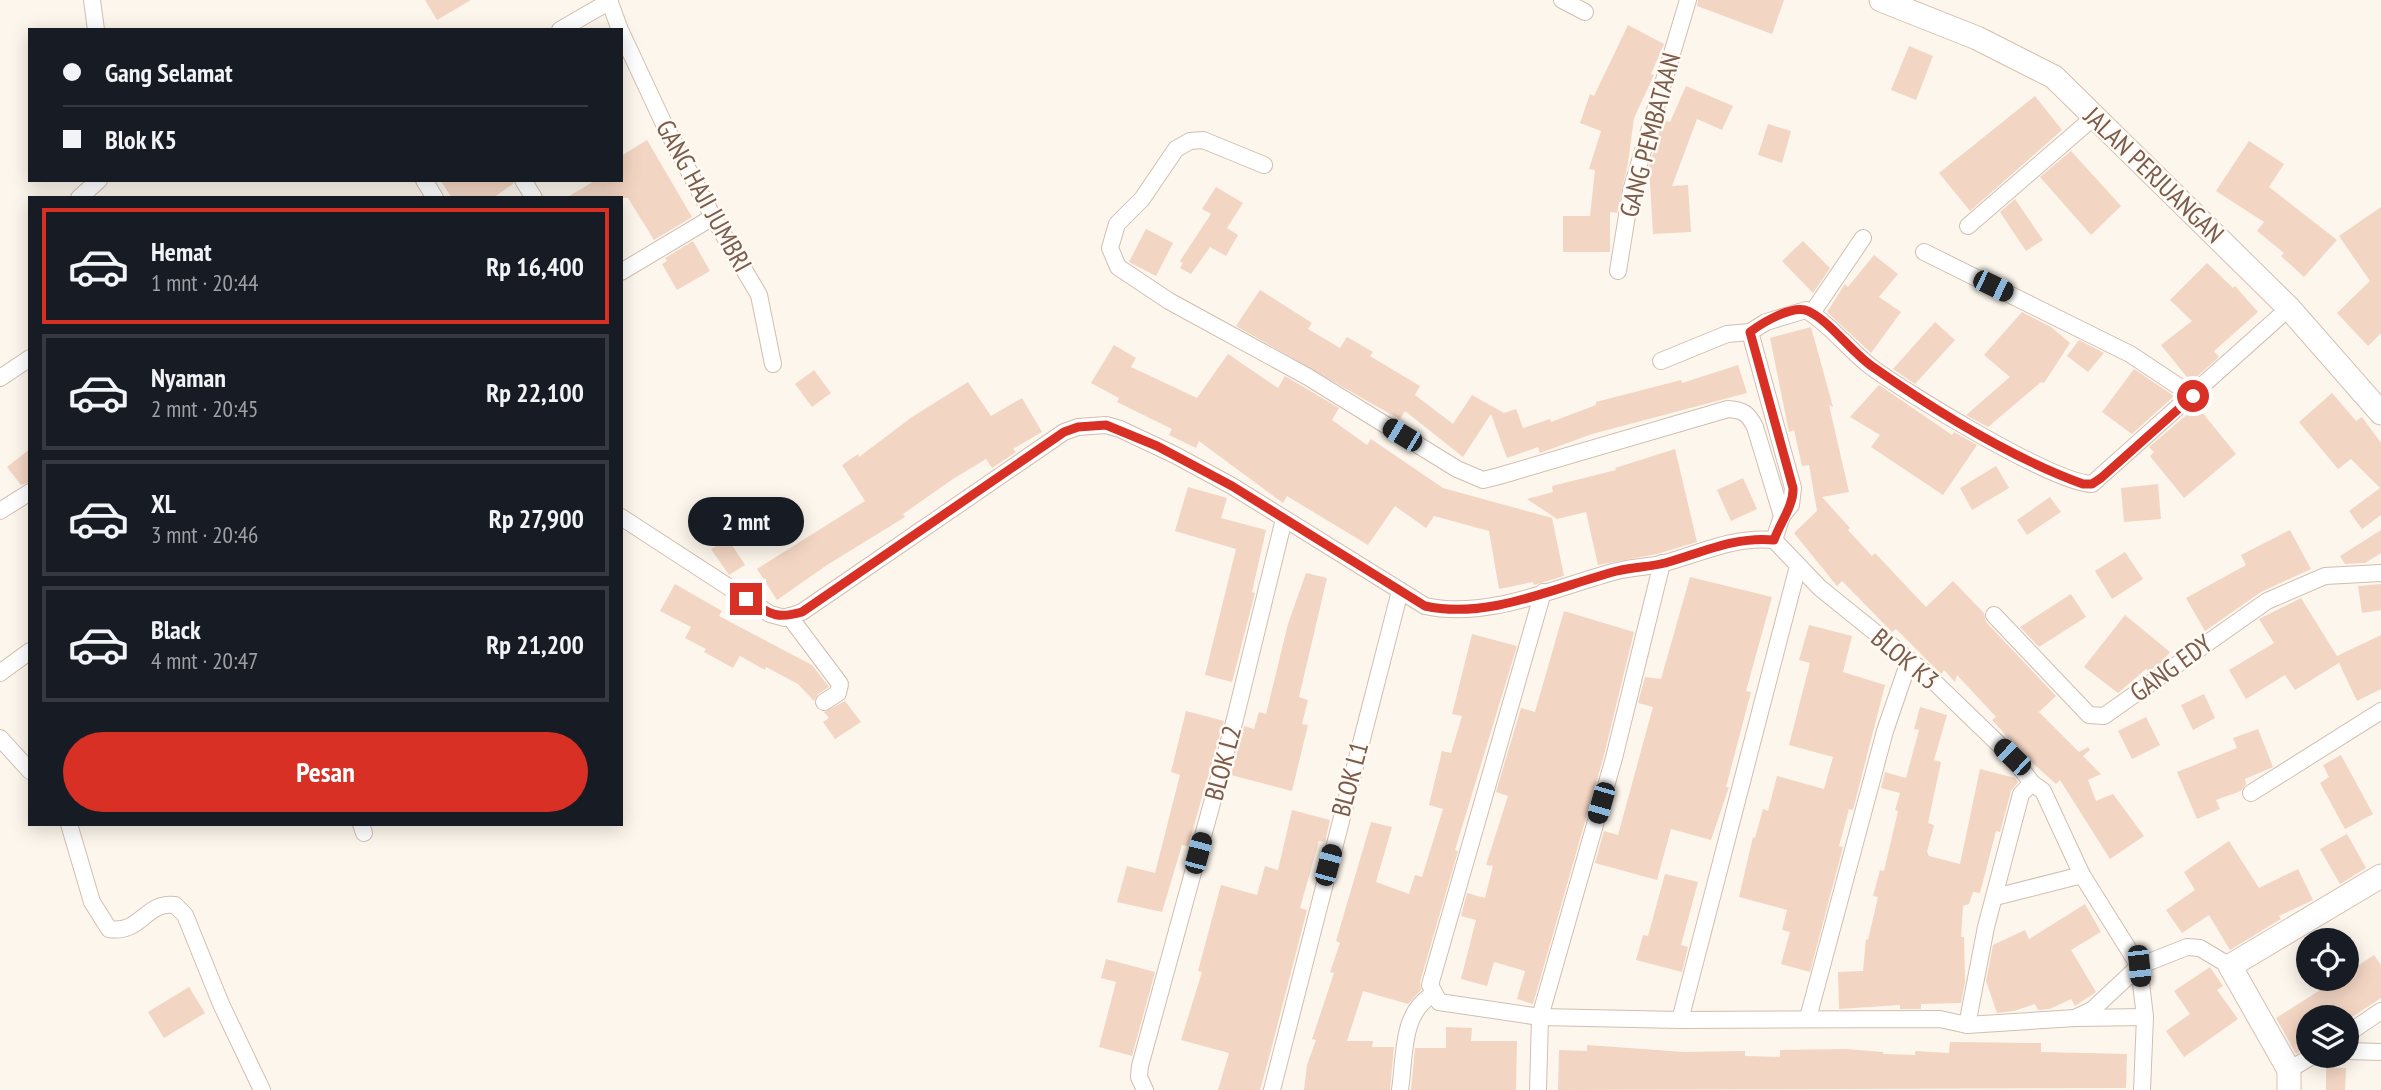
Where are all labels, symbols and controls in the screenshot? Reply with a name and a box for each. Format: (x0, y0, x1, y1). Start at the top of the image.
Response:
street label: GANG PEMBATAAN (1612, 49, 1687, 221)
text: Gang Selamat (105, 56, 232, 89)
street label: JALAN PERJUANGAN (2077, 99, 2231, 250)
street label: GANG HAJI JUMBRI (649, 114, 760, 277)
text: Blok K5 (105, 123, 177, 156)
icon: car (67, 235, 130, 298)
text: Hemat (151, 235, 212, 268)
text: Rp 16,400 (486, 250, 584, 283)
car (1970, 267, 2017, 305)
text: 1 mnt · 20:44 (151, 268, 258, 297)
icon: car (67, 361, 130, 424)
text: Nyaman (151, 361, 226, 394)
text: Rp 22,100 (486, 376, 584, 409)
route start (2177, 380, 2209, 412)
text: 2 mnt · 20:45 (151, 394, 258, 423)
car (1379, 415, 1426, 455)
icon: car (67, 487, 130, 550)
text: XL (151, 487, 176, 520)
callout: 2 mnt (688, 498, 804, 546)
text: Rp 27,900 (489, 502, 584, 535)
text: 2 mnt (722, 507, 770, 536)
text: 3 mnt · 20:46 (151, 520, 258, 549)
route end (730, 583, 762, 615)
icon: car (67, 613, 130, 676)
text: Black (151, 613, 201, 646)
street label: BLOK K3 (1865, 621, 1946, 696)
street label: GANG EDY (2123, 627, 2218, 708)
text: Rp 21,200 (486, 628, 584, 661)
text: 4 mnt · 20:47 (151, 646, 258, 675)
street label: BLOK L2 (1197, 722, 1248, 804)
button: Pesan (63, 732, 588, 812)
car (1990, 735, 2035, 779)
street label: BLOK L1 (1324, 738, 1375, 820)
car (1586, 780, 1617, 826)
car (1183, 830, 1214, 876)
car (1313, 842, 1344, 888)
map controls (2296, 928, 2359, 1068)
button: locate (2296, 928, 2359, 991)
car (2127, 944, 2152, 988)
button: layers (2296, 1005, 2359, 1068)

